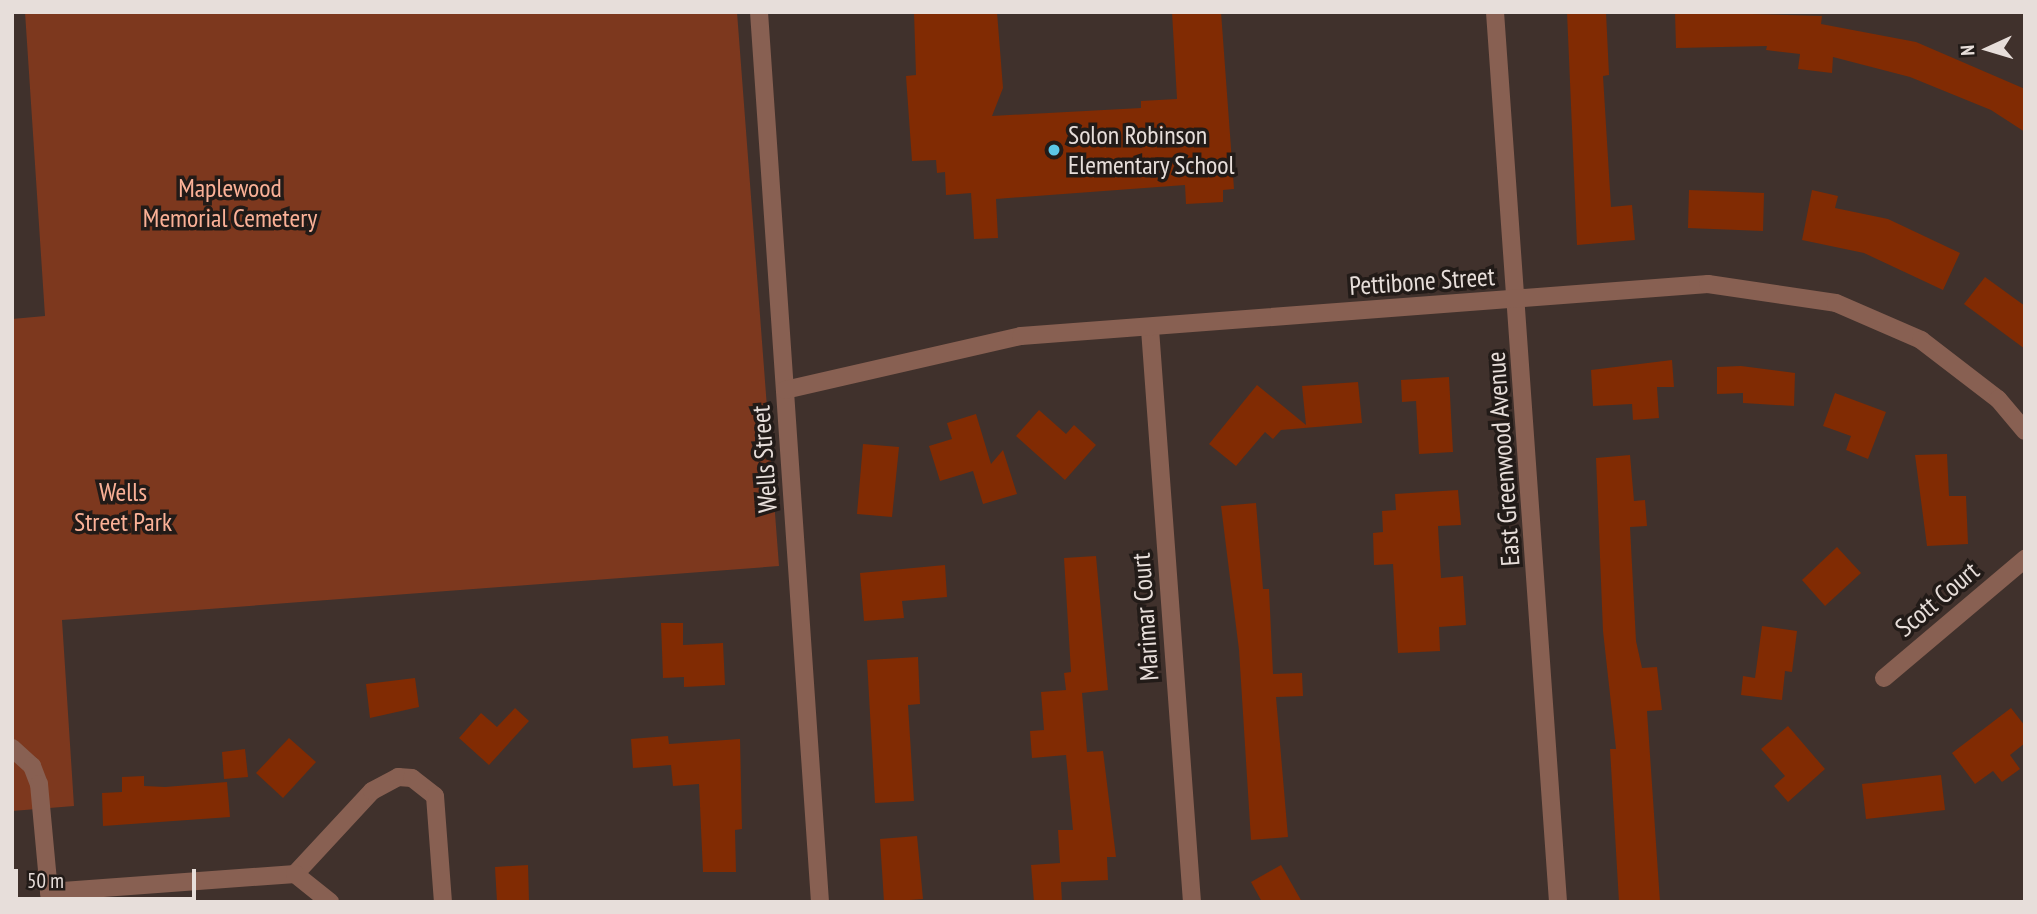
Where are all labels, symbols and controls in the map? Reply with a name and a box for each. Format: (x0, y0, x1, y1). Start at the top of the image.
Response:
north arrow (1953, 14, 2023, 84)
text: N (1955, 45, 1979, 56)
place label: Solon Robinson Elementary School (1068, 119, 1235, 180)
marker: Solon Robinson Elementary School (1046, 142, 1062, 158)
park label: Maplewood Memorial Cemetery (143, 172, 317, 234)
street label: Pettibone Street (1348, 260, 1496, 302)
street label: East Greenwood Avenue (1480, 350, 1526, 568)
street label: Wells Street (745, 404, 783, 514)
park label: Wells Street Park (74, 476, 172, 538)
street label: Marimar Court (1125, 552, 1165, 682)
street label: Scott Court (1889, 555, 1985, 643)
scale bar (18, 855, 200, 899)
text: 50 m (27, 867, 64, 894)

